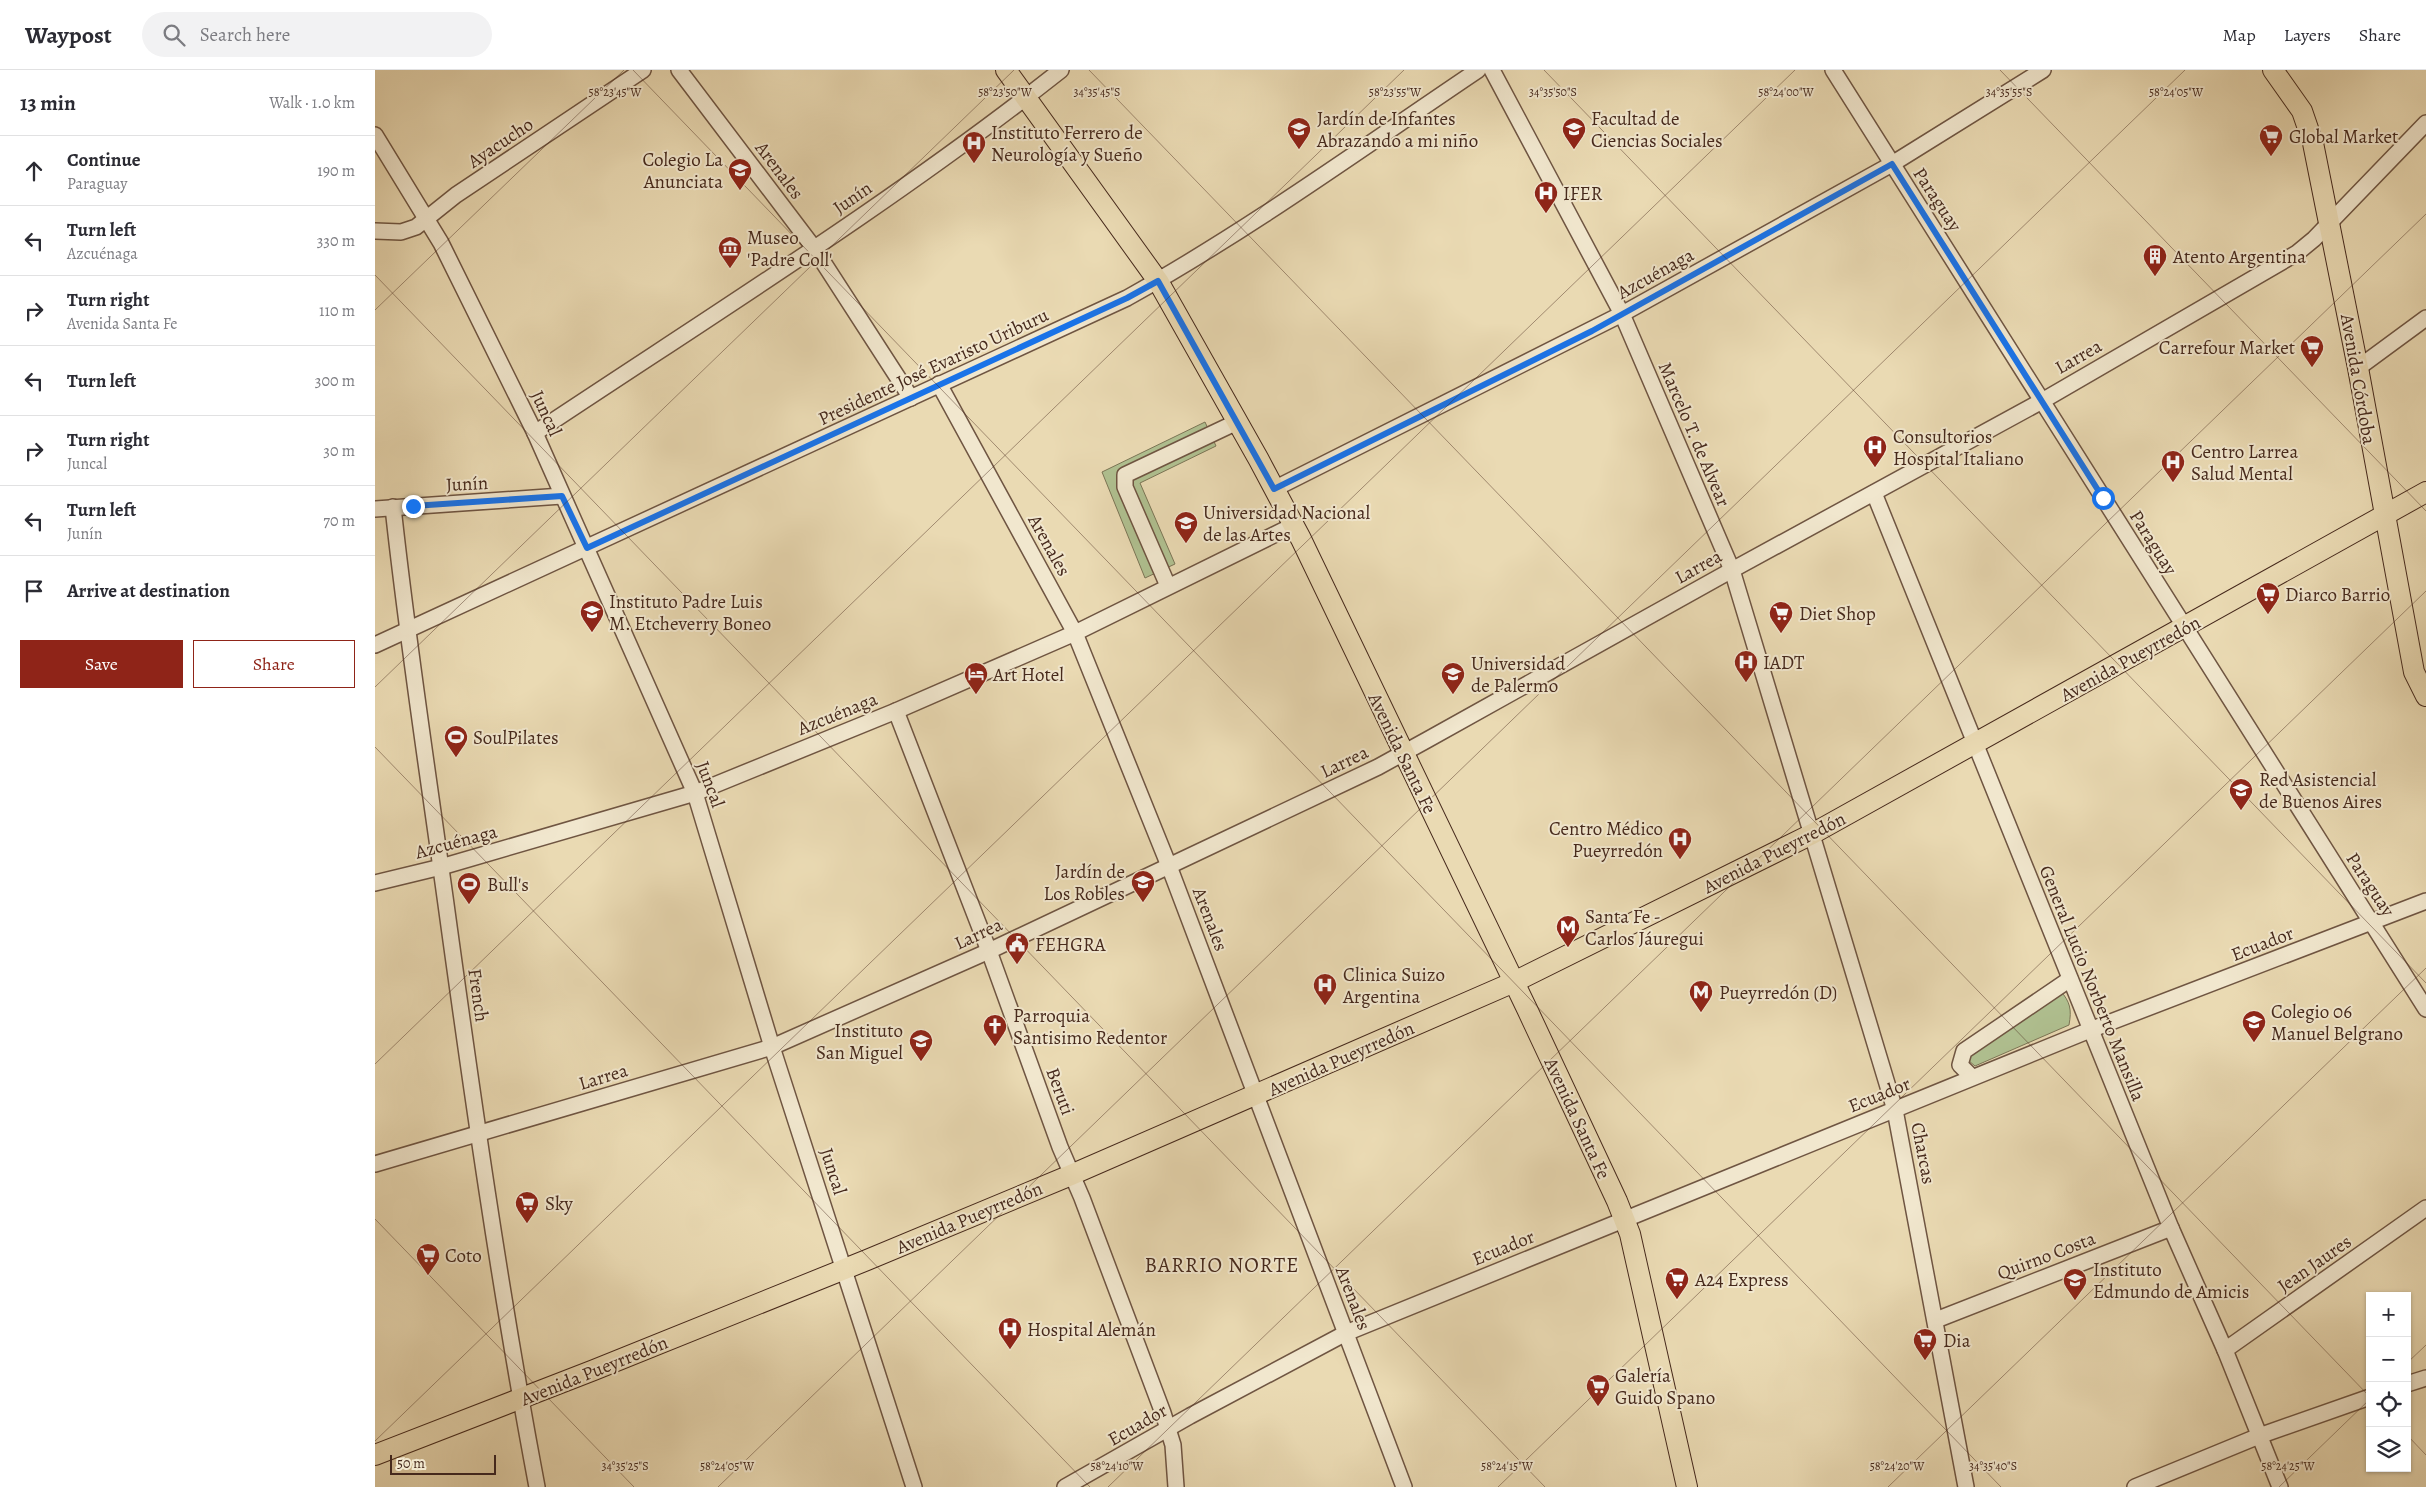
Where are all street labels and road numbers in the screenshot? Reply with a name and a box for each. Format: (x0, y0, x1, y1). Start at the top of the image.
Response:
street label: Ayacucho (462, 111, 538, 175)
street label: Arenales (748, 135, 810, 205)
street label: Paraguay (1907, 162, 1968, 237)
street label: Junín (828, 175, 877, 221)
street label: Azcuénaga (1612, 242, 1699, 306)
street label: Presidente José Evaristo Uriburu (814, 302, 1054, 432)
street label: Avenida Córdoba (2334, 311, 2382, 447)
street label: Larrea (2050, 333, 2107, 381)
street label: Marcelo T. de Alvear (1652, 358, 1736, 511)
street label: Juncal (524, 386, 568, 441)
street label: Junín (445, 470, 489, 498)
street label: Paraguay (2123, 505, 2183, 580)
street label: Arenales (1021, 509, 1077, 581)
street label: Larrea (1670, 543, 1727, 590)
street label: Avenida Pueyrredón (2055, 610, 2205, 709)
street label: Azcuénaga (793, 686, 881, 742)
street label: Avenida Santa Fe (1361, 688, 1443, 818)
street label: Larrea (1316, 739, 1373, 785)
street label: Juncal (689, 757, 731, 812)
street label: Avenida Pueyrredón (1698, 806, 1850, 900)
street label: Azcuénaga (411, 818, 500, 866)
street label: Paraguay (2340, 847, 2401, 922)
street label: General Lucio Norberto Mansilla (2033, 862, 2151, 1105)
street label: Arenales (1186, 883, 1234, 955)
street label: Larrea (950, 911, 1007, 956)
street label: Ecuador (2227, 920, 2297, 968)
street label: French (461, 967, 495, 1023)
street label: Avenida Pueyrredón (1264, 1015, 1418, 1103)
street label: Avenida Santa Fe (1537, 1053, 1617, 1183)
street label: Larrea (575, 1057, 631, 1097)
street label: Beruti (1039, 1064, 1081, 1119)
street label: Ecuador (1844, 1071, 1914, 1119)
street label: Charcas (1904, 1120, 1942, 1186)
street label: Juncal (813, 1145, 853, 1198)
street label: Avenida Pueyrredón (891, 1175, 1047, 1261)
street label: Ecuador (1468, 1224, 1538, 1272)
street label: Quirno Costa (1993, 1225, 2099, 1287)
street label: Jean Jaures (2272, 1229, 2357, 1299)
street label: Arenales (1329, 1262, 1377, 1334)
street label: Avenida Pueyrredón (516, 1330, 672, 1413)
street label: Ecuador (1103, 1397, 1172, 1452)

